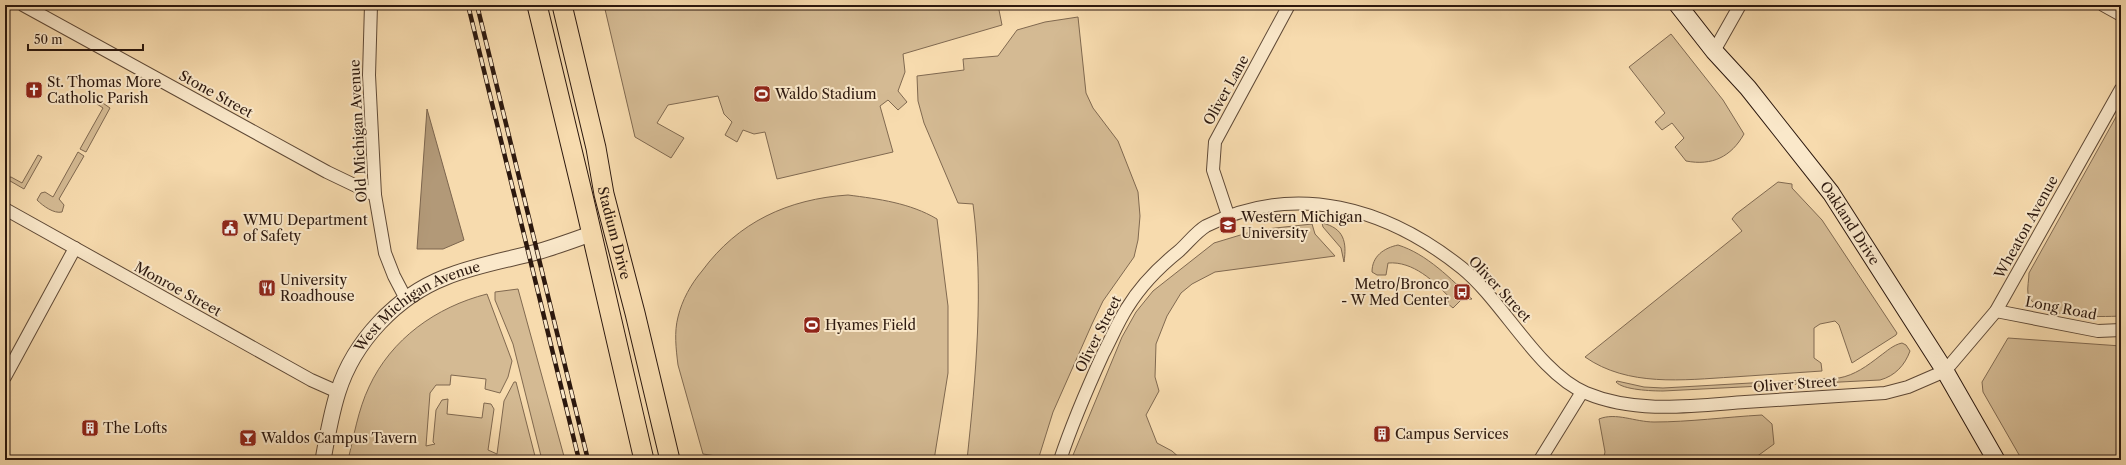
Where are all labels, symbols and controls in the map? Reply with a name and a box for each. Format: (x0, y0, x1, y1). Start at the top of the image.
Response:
scale bar (28, 26, 143, 52)
text: 50 m (34, 32, 63, 47)
street label: Oliver Lane (1199, 52, 1253, 128)
street label: Old Michigan Avenue (345, 59, 371, 203)
street label: Stone Street (176, 66, 256, 122)
place label: St. Thomas More Catholic Parish (47, 73, 162, 107)
church icon: St. Thomas More Catholic Parish (24, 80, 44, 100)
sports icon: Waldo Stadium (752, 84, 772, 104)
place label: Waldo Stadium (774, 85, 877, 103)
street label: Wheaton Avenue (1990, 172, 2062, 282)
street label: Oakland Drive (1816, 178, 1884, 268)
street label: Stadium Drive (594, 185, 635, 282)
place label: Western Michigan University (1240, 208, 1363, 242)
place label: WMU Department of Safety (242, 211, 368, 245)
school or university icon: Western Michigan University (1218, 215, 1238, 235)
public building icon: WMU Department of Safety (220, 218, 240, 238)
street label: Oliver Street (1465, 252, 1535, 326)
street label: West Michigan Avenue (350, 257, 482, 356)
street label: Monroe Street (131, 258, 225, 320)
place label: University Roadhouse (280, 271, 355, 305)
place label: Metro/Bronco - W Med Center (1341, 275, 1449, 309)
restaurant icon: University Roadhouse (257, 278, 277, 298)
bus stop icon: Metro/Bronco - W Med Center (1452, 282, 1472, 302)
street label: Long Road (2024, 292, 2099, 324)
street label: Oliver Street (1071, 293, 1125, 375)
sports icon: Hyames Field (802, 315, 822, 335)
place label: Hyames Field (825, 316, 916, 334)
street label: Oliver Street (1753, 372, 1837, 396)
building icon: The Lofts (80, 418, 100, 438)
place label: The Lofts (103, 419, 167, 437)
building icon: Campus Services (1372, 424, 1392, 444)
place label: Campus Services (1395, 425, 1509, 443)
bar icon: Waldos Campus Tavern (238, 428, 258, 448)
place label: Waldos Campus Tavern (260, 429, 418, 447)

